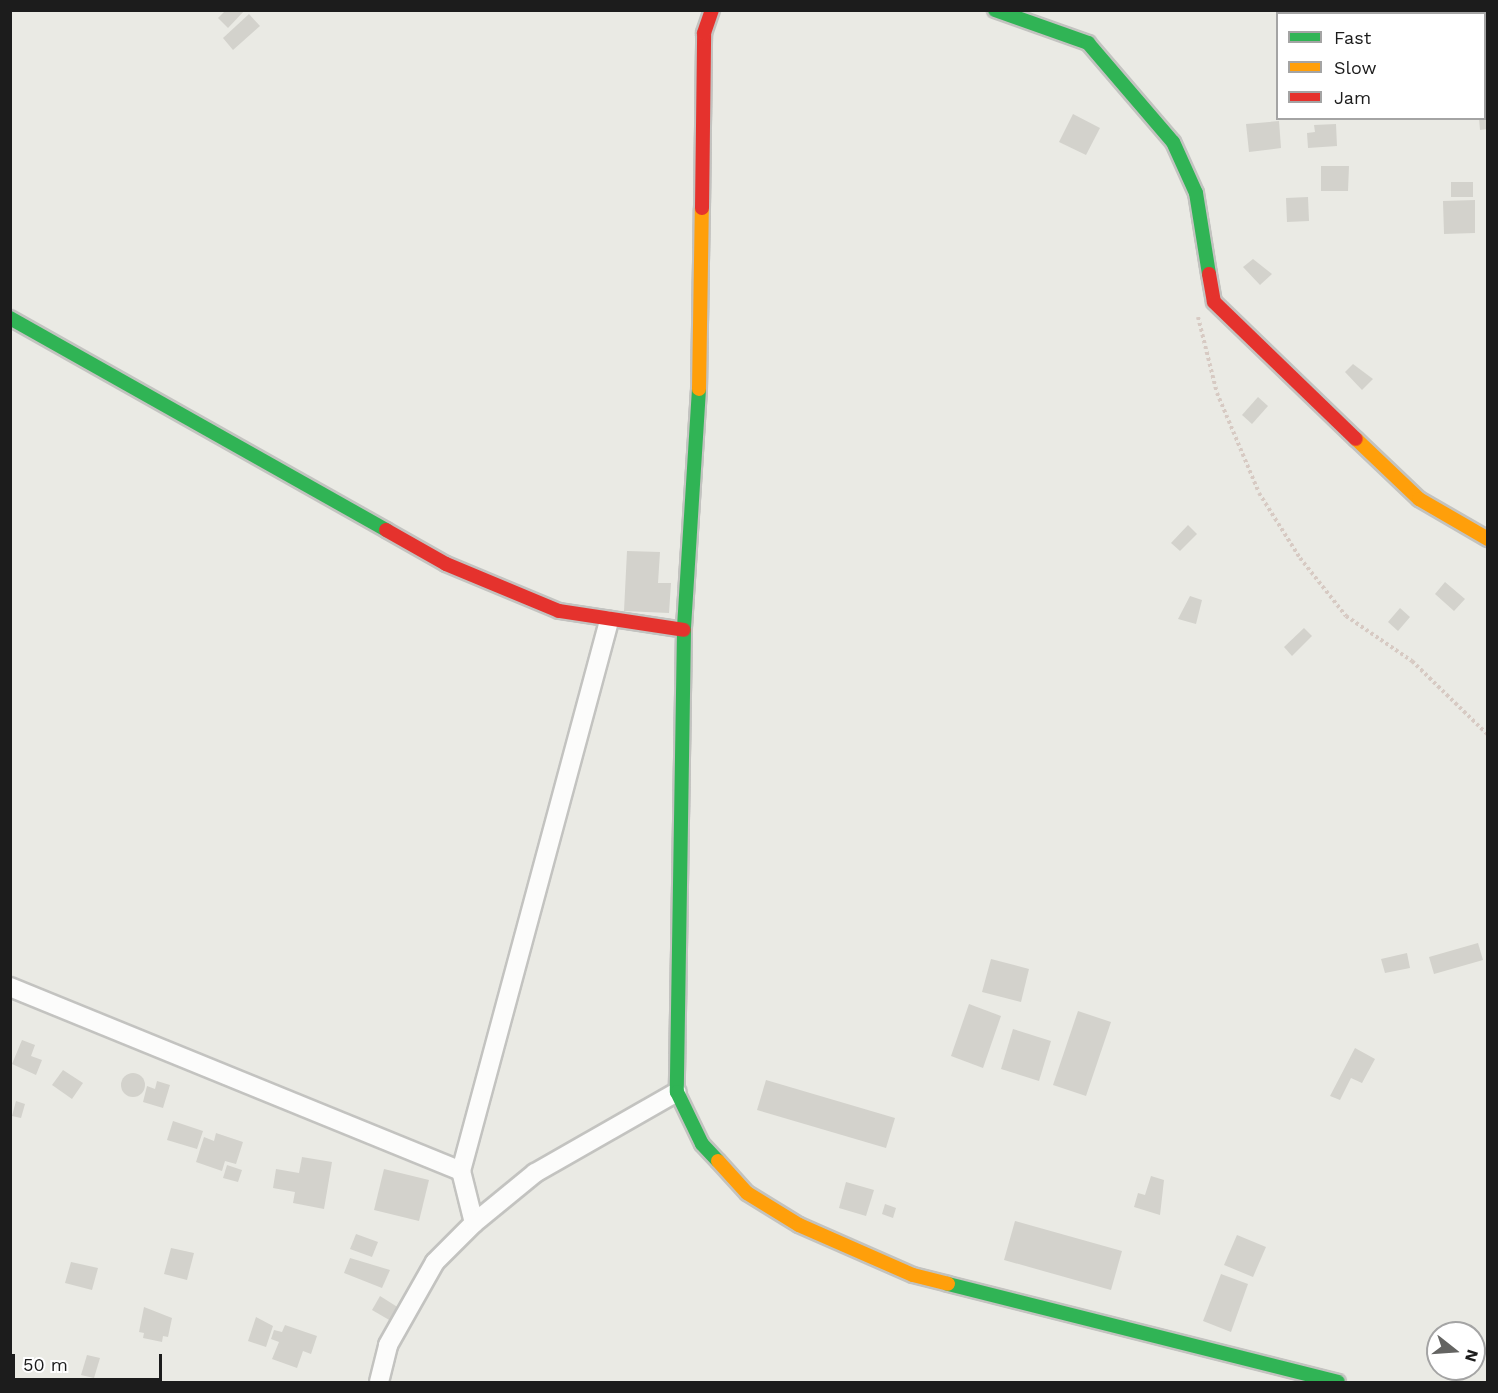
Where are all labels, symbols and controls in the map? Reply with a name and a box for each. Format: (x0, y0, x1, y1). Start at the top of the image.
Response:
legend (1276, 12, 1486, 120)
text: Fast (1334, 27, 1371, 48)
text: Slow (1334, 57, 1377, 78)
text: Jam (1334, 87, 1371, 108)
north arrow (1426, 1321, 1486, 1381)
scale bar (15, 1342, 165, 1380)
text: N (1461, 1347, 1483, 1364)
text: 50 m (23, 1354, 68, 1375)

